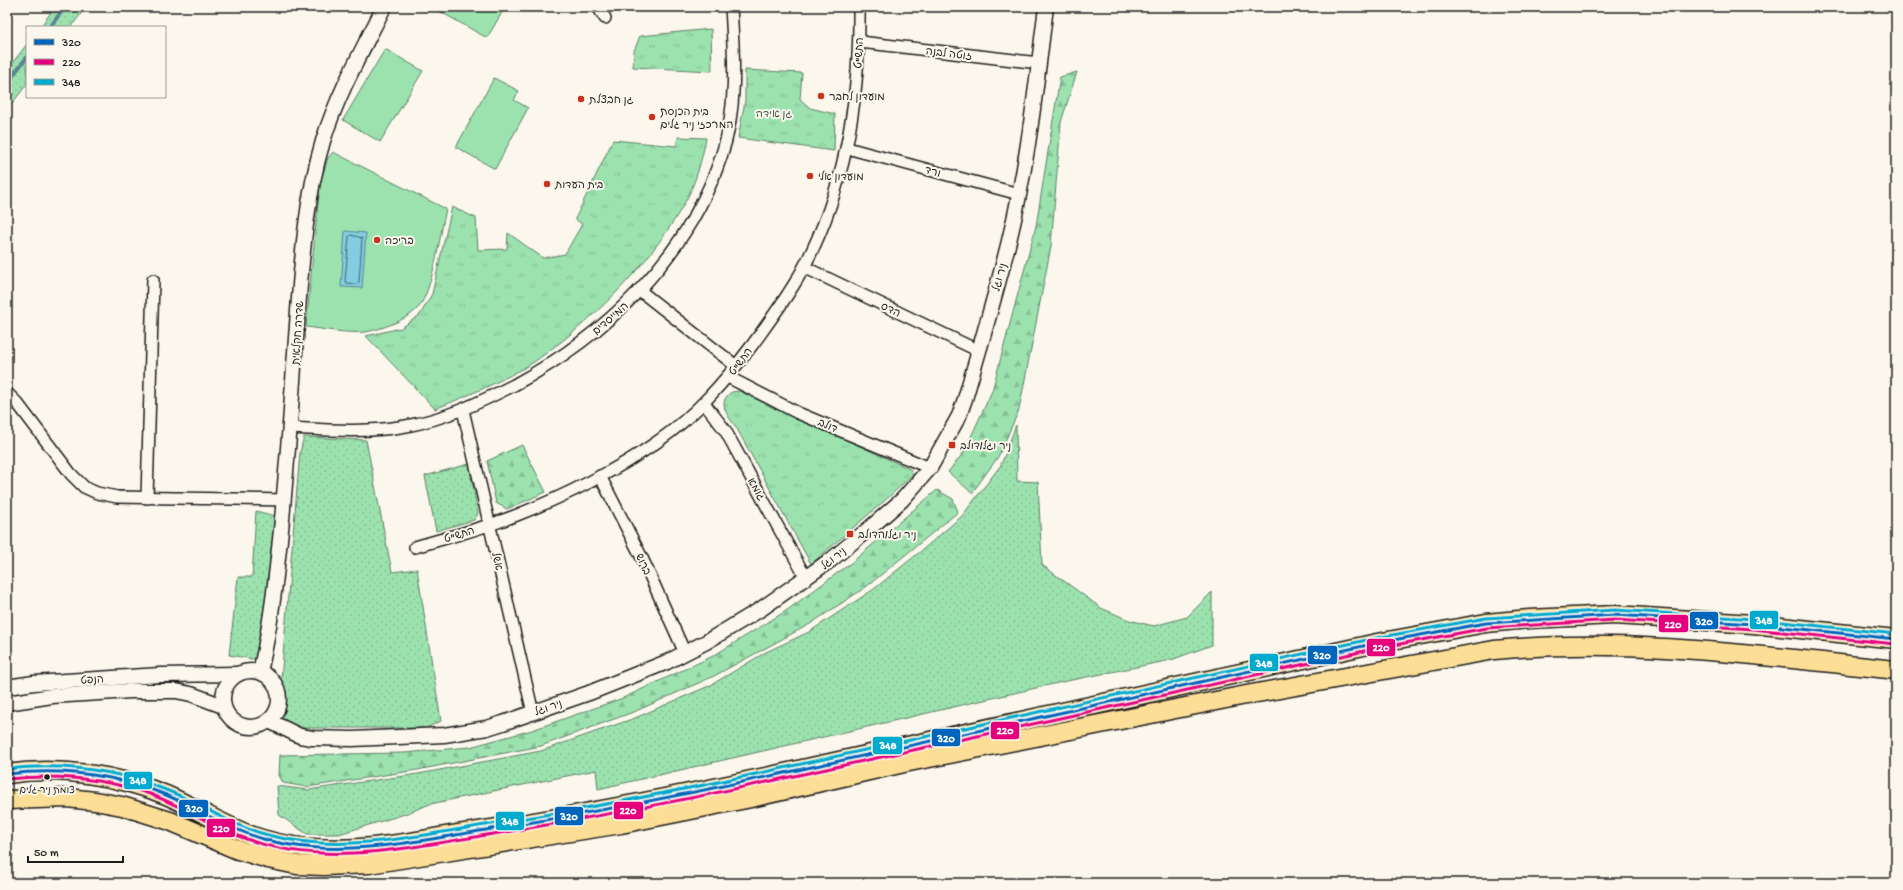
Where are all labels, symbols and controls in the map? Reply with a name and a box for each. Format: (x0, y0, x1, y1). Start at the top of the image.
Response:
legend (26, 26, 166, 98)
text: 320 (61, 37, 81, 51)
street label: התש"ט (852, 37, 867, 69)
street label: זוטה לבנה (925, 44, 973, 64)
text: 220 (62, 57, 81, 71)
text: 348 (61, 77, 81, 91)
place label: מועדון לחבר (829, 90, 885, 104)
marker: מועדון לחבר (816, 91, 826, 101)
place label: גן חבצלת (588, 93, 634, 107)
marker: גן חבצלת (576, 94, 586, 104)
place label: בית הכנסת המרכזי ניר גלים (660, 107, 733, 132)
park label: גן אידה (756, 109, 793, 121)
marker: בית הכנסת המרכזי ניר גלים (647, 112, 657, 122)
street label: ורד (923, 165, 942, 181)
place label: מועדון אלי (818, 170, 864, 184)
marker: מועדון אלי (805, 171, 815, 181)
marker: בית העדות (542, 179, 552, 189)
place label: בית העדות (554, 180, 603, 192)
marker: בריכה (372, 235, 382, 245)
place label: בריכה (385, 236, 414, 248)
street label: ניר וגל (990, 262, 1011, 293)
street label: שדרה חקלאית (289, 300, 307, 367)
street label: המייסדים (591, 301, 632, 338)
street label: הדס (878, 301, 902, 321)
street label: התש"ט (727, 345, 756, 378)
street label: דולב (816, 416, 839, 436)
place label: ניר וגל/דולב (960, 439, 1011, 453)
marker: ניר וגל/דולב (947, 440, 957, 450)
street label: גומא (744, 476, 766, 504)
street label: התש"ט (443, 525, 476, 546)
place label: ניר וגל/הדולב (858, 528, 916, 542)
marker: ניר וגל/הדולב (845, 529, 855, 539)
street label: ניר וגל (819, 545, 849, 573)
street label: אשל (488, 551, 505, 572)
street label: ברוש (632, 552, 652, 578)
line badge: 348 (1749, 610, 1779, 630)
line badge: 320 (1689, 611, 1719, 630)
line badge: 220 (1658, 614, 1689, 633)
text: 348 (1755, 616, 1772, 628)
text: 320 (1694, 617, 1713, 629)
text: 220 (1664, 620, 1682, 632)
line badge: 220 (1366, 638, 1396, 657)
text: 220 (1372, 643, 1390, 655)
line badge: 320 (1307, 645, 1338, 665)
text: 320 (1312, 651, 1331, 663)
line badge: 348 (1249, 653, 1279, 672)
text: 348 (1255, 659, 1272, 671)
street label: הנפט (80, 673, 104, 688)
street label: ניר וגל (533, 698, 564, 719)
line badge: 220 (990, 721, 1020, 740)
text: 220 (996, 726, 1014, 738)
line badge: 320 (931, 728, 961, 747)
text: 320 (936, 734, 955, 746)
line badge: 348 (872, 736, 903, 755)
text: 348 (879, 741, 896, 753)
line badge: 348 (123, 771, 153, 790)
marker: צומת ניר גלים (42, 772, 52, 782)
text: 348 (129, 776, 146, 788)
place label: צומת ניר גלים (19, 784, 75, 797)
line badge: 320 (178, 799, 209, 818)
line badge: 220 (613, 801, 644, 820)
text: 320 (184, 804, 203, 816)
line badge: 320 (554, 806, 584, 826)
text: 220 (619, 806, 637, 818)
line badge: 348 (495, 811, 525, 831)
text: 320 (559, 812, 578, 824)
text: 348 (501, 817, 518, 829)
line badge: 220 (206, 818, 236, 838)
text: 220 (212, 824, 230, 836)
scale bar (28, 838, 123, 864)
text: 50 m (34, 847, 59, 861)

